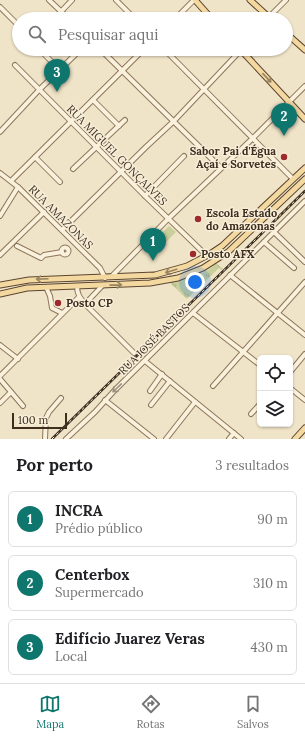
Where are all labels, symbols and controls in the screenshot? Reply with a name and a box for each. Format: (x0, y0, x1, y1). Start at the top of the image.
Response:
search box (12, 12, 293, 56)
icon: search (26, 23, 48, 45)
text: Pesquisar aqui (58, 25, 158, 44)
pin: 3 (44, 59, 70, 92)
one-way arrow (262, 72, 271, 83)
street label: RUA MIGUEL GONÇALVES (64, 102, 170, 208)
pin: 2 (271, 103, 297, 136)
place label: Sabor Pai d'Égua Açaí e Sorvetes (190, 144, 276, 171)
marker: Sabor Pai d'Égua Açaí e Sorvetes (279, 152, 289, 162)
street label: RUA AMAZONAS (26, 182, 96, 252)
place label: Escola Estado do Amazonas (206, 206, 277, 233)
marker: Escola Estado do Amazonas (193, 214, 203, 224)
pin: 1 (140, 228, 166, 261)
place label: Posto AFX (201, 247, 255, 261)
marker: Posto AFX (188, 249, 198, 259)
one-way arrow (165, 268, 178, 275)
your location (185, 272, 205, 292)
one-way arrow (36, 275, 49, 283)
one-way arrow (109, 282, 122, 289)
place label: Posto CP (66, 296, 113, 310)
marker: Posto CP (53, 298, 63, 308)
street label: RUA JOSÉ BASTOS (115, 300, 193, 378)
map controls (257, 355, 293, 427)
button: locate (257, 355, 293, 391)
one-way arrow (112, 383, 122, 393)
button: layers (257, 391, 293, 427)
scale bar (12, 411, 67, 430)
text: 100 m (18, 413, 48, 427)
text: Por perto (16, 454, 93, 476)
text: 3 resultados (215, 457, 289, 474)
text: INCRA (55, 501, 103, 520)
text: 1 (27, 511, 33, 528)
text: 90 m (257, 511, 288, 528)
text: Prédio público (55, 520, 143, 537)
text: Centerbox (55, 565, 129, 584)
text: 2 (27, 575, 33, 592)
text: 310 m (253, 575, 288, 592)
text: Supermercado (55, 584, 144, 601)
text: Edifício Juarez Veras (55, 629, 205, 648)
text: 3 (26, 639, 34, 656)
text: 430 m (251, 639, 288, 656)
text: Local (55, 648, 87, 665)
tab: Mapa (36, 693, 64, 731)
tab: Rotas (136, 693, 165, 731)
tab: Salvos (237, 693, 269, 731)

